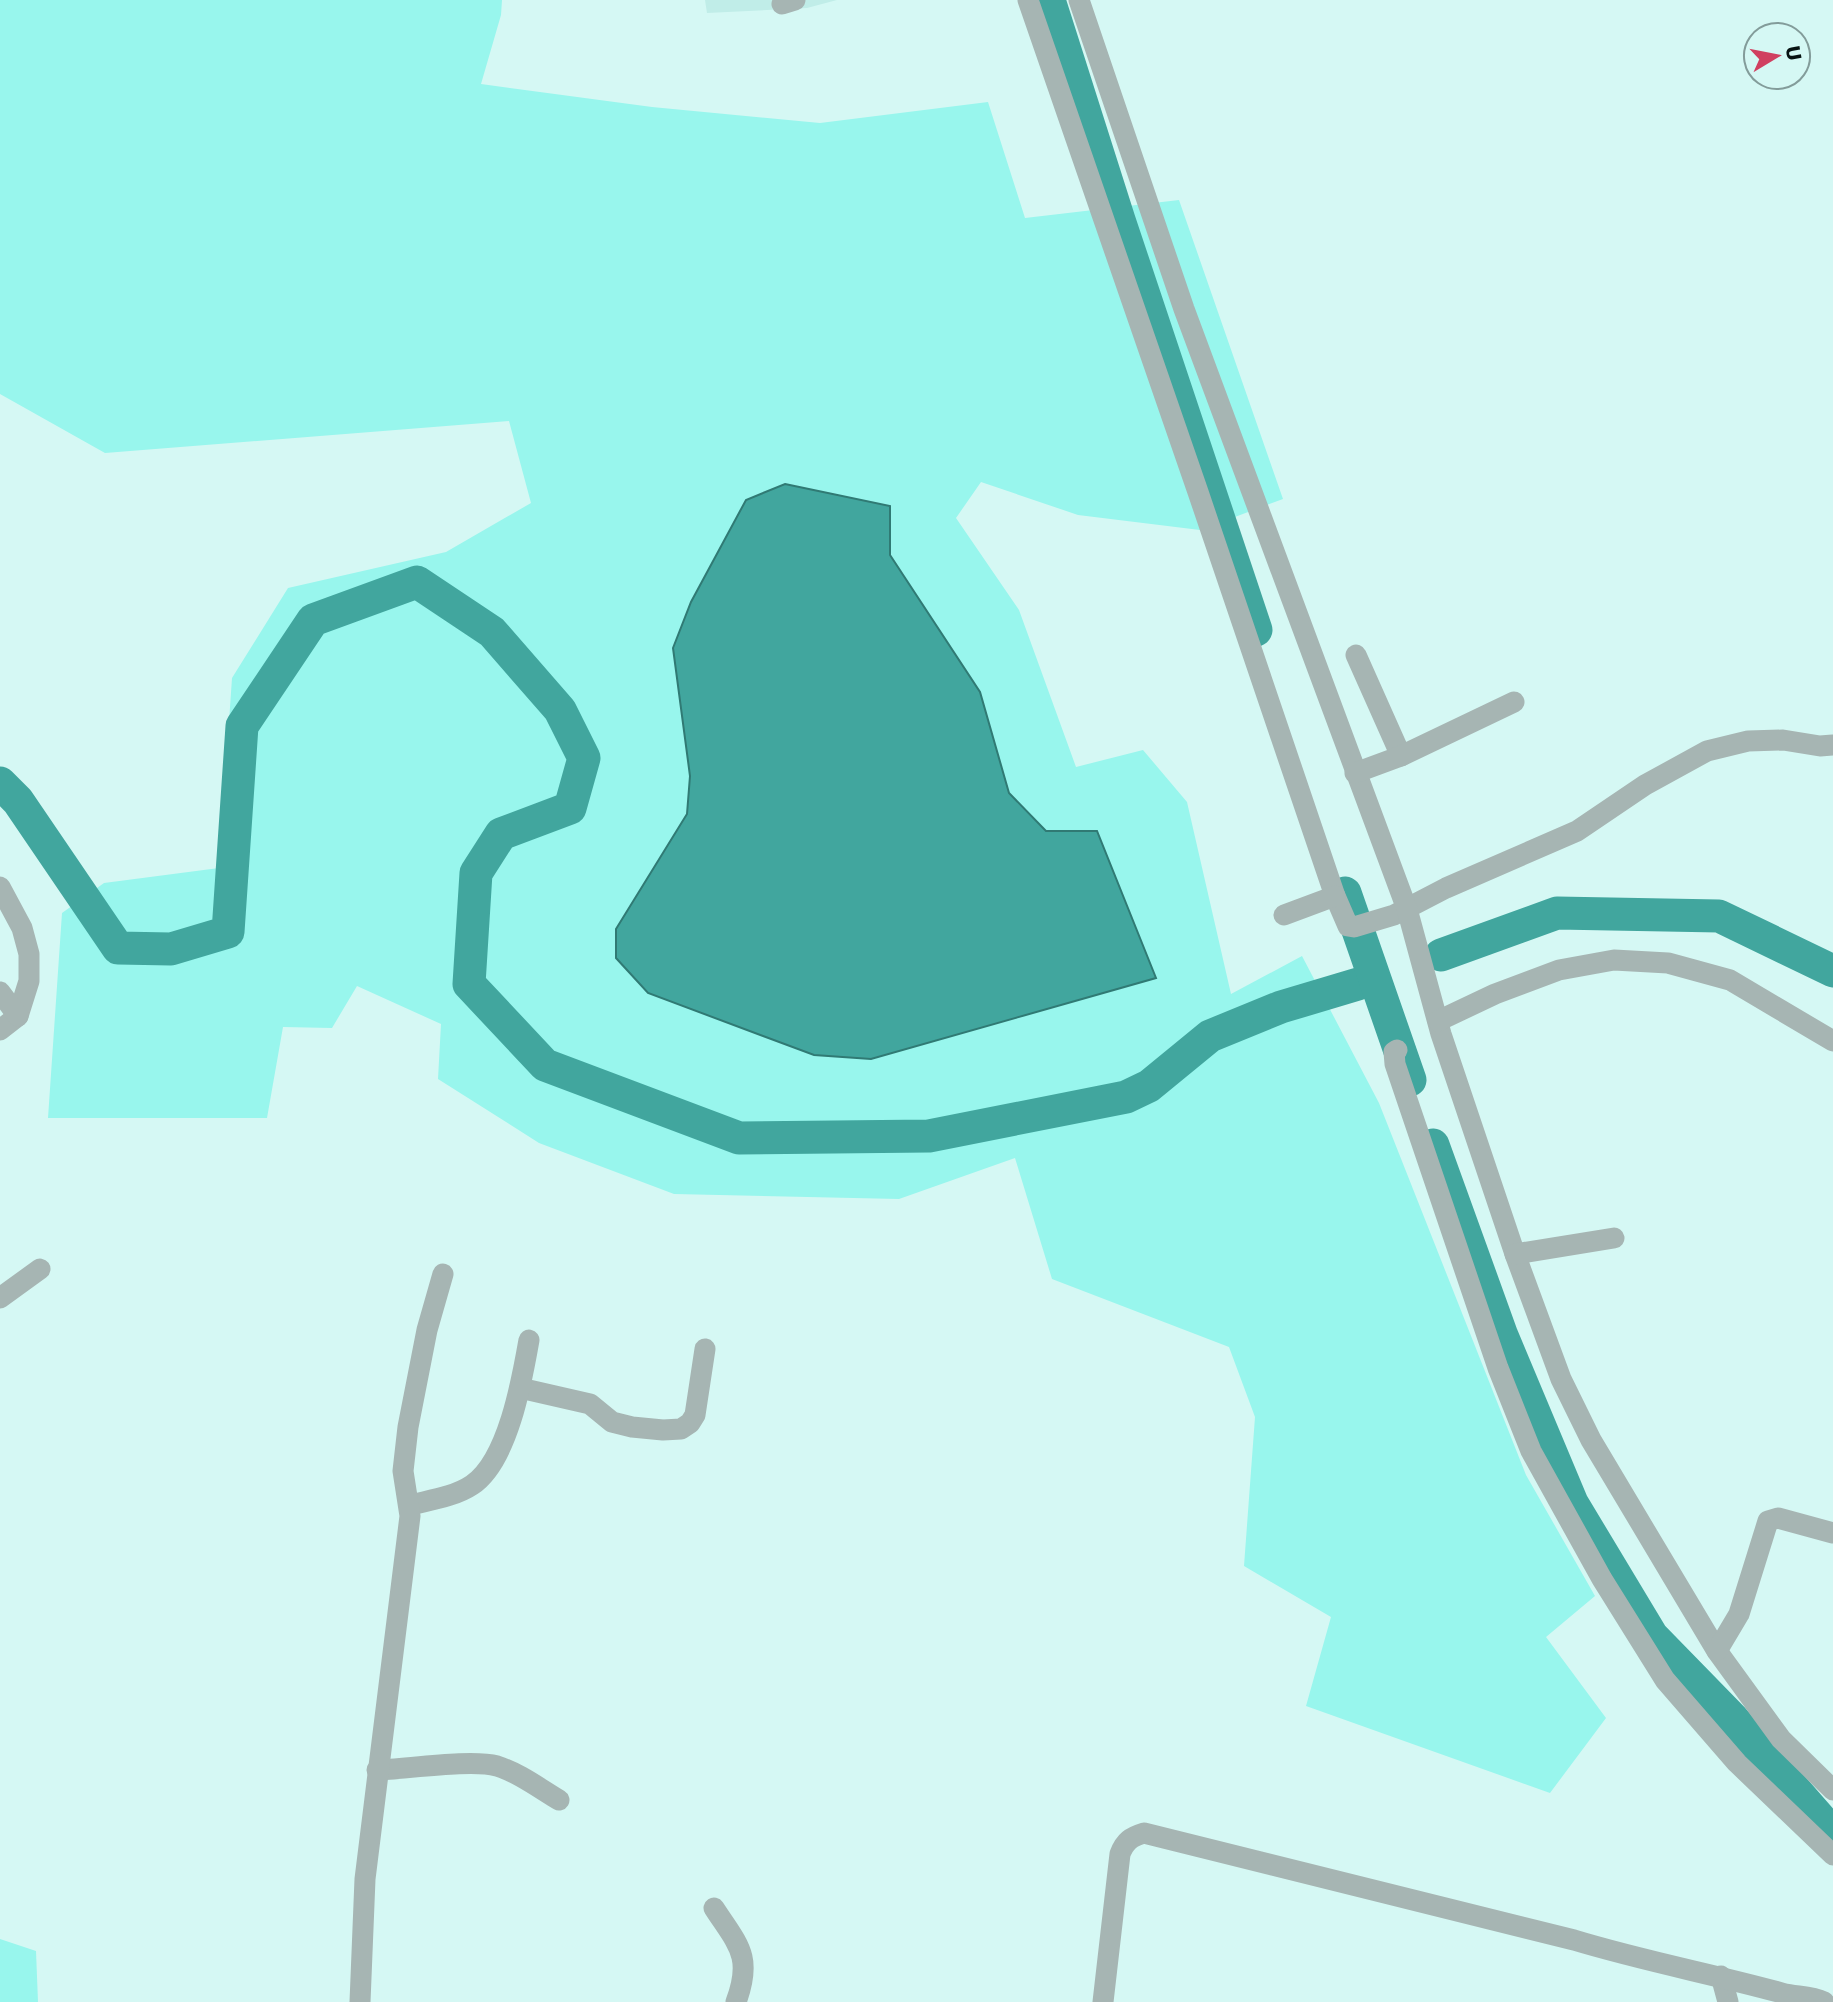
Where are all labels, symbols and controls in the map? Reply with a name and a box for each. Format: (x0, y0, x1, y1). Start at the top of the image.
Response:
north arrow (1742, 21, 1812, 91)
text: U (1782, 44, 1806, 63)

